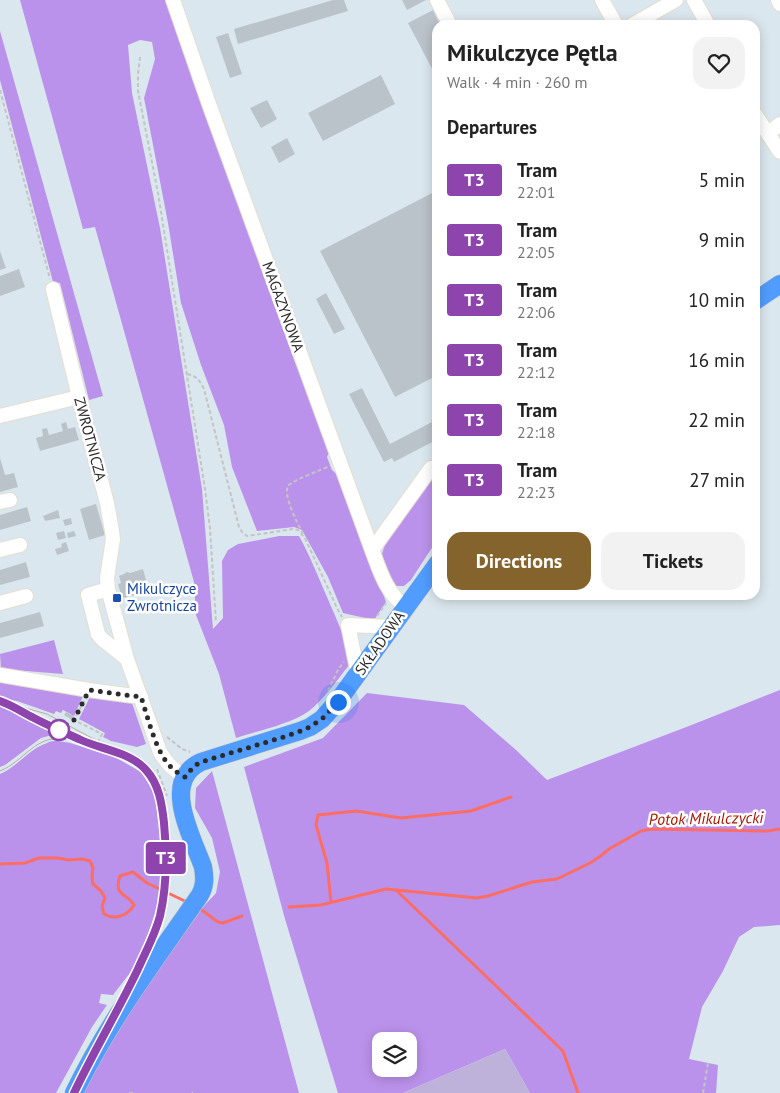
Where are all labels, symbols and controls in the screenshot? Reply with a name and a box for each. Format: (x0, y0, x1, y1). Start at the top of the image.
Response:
text: Mikulczyce Pętla (447, 37, 618, 68)
button: heart (693, 37, 745, 89)
text: Walk · 4 min · 260 m (447, 72, 587, 92)
text: Departures (447, 115, 537, 139)
text: Tram (517, 158, 557, 182)
text: T3 (464, 168, 485, 191)
text: 5 min (699, 168, 745, 192)
text: 22:01 (517, 182, 555, 202)
text: Tram (517, 218, 557, 242)
text: T3 (464, 228, 485, 251)
text: 9 min (699, 228, 745, 252)
text: 22:05 (517, 242, 555, 262)
street label: MAGAZYNOWA (258, 259, 309, 355)
text: Tram (517, 278, 557, 302)
text: T3 (464, 288, 485, 311)
text: 10 min (688, 288, 745, 312)
text: 22:06 (517, 302, 555, 322)
text: Tram (517, 338, 557, 362)
text: T3 (464, 348, 485, 371)
text: 16 min (688, 348, 745, 372)
text: 22:12 (517, 362, 555, 382)
street label: ZWROTNICZA (70, 395, 111, 483)
text: Tram (517, 398, 557, 422)
text: T3 (464, 408, 485, 431)
text: 22 min (688, 408, 745, 432)
text: 22:18 (517, 422, 555, 442)
text: Tram (517, 458, 557, 482)
text: T3 (464, 468, 485, 491)
text: 27 min (689, 468, 745, 492)
text: 22:23 (517, 482, 555, 502)
button: Directions (447, 532, 591, 590)
button: Tickets (601, 532, 745, 590)
place label: Mikulczyce Zwrotnicza (127, 579, 197, 615)
marker: Mikulczyce Zwrotnicza (111, 592, 123, 604)
street label: SKŁADOWA (351, 607, 409, 679)
your location (326, 690, 351, 715)
unlabelled marker (48, 719, 70, 741)
water label: Potok Mikulczycki (648, 807, 764, 829)
line badge: T3 (144, 842, 188, 874)
text: T3 (156, 846, 176, 869)
map controls (372, 1032, 417, 1077)
button: layers (372, 1032, 417, 1077)

